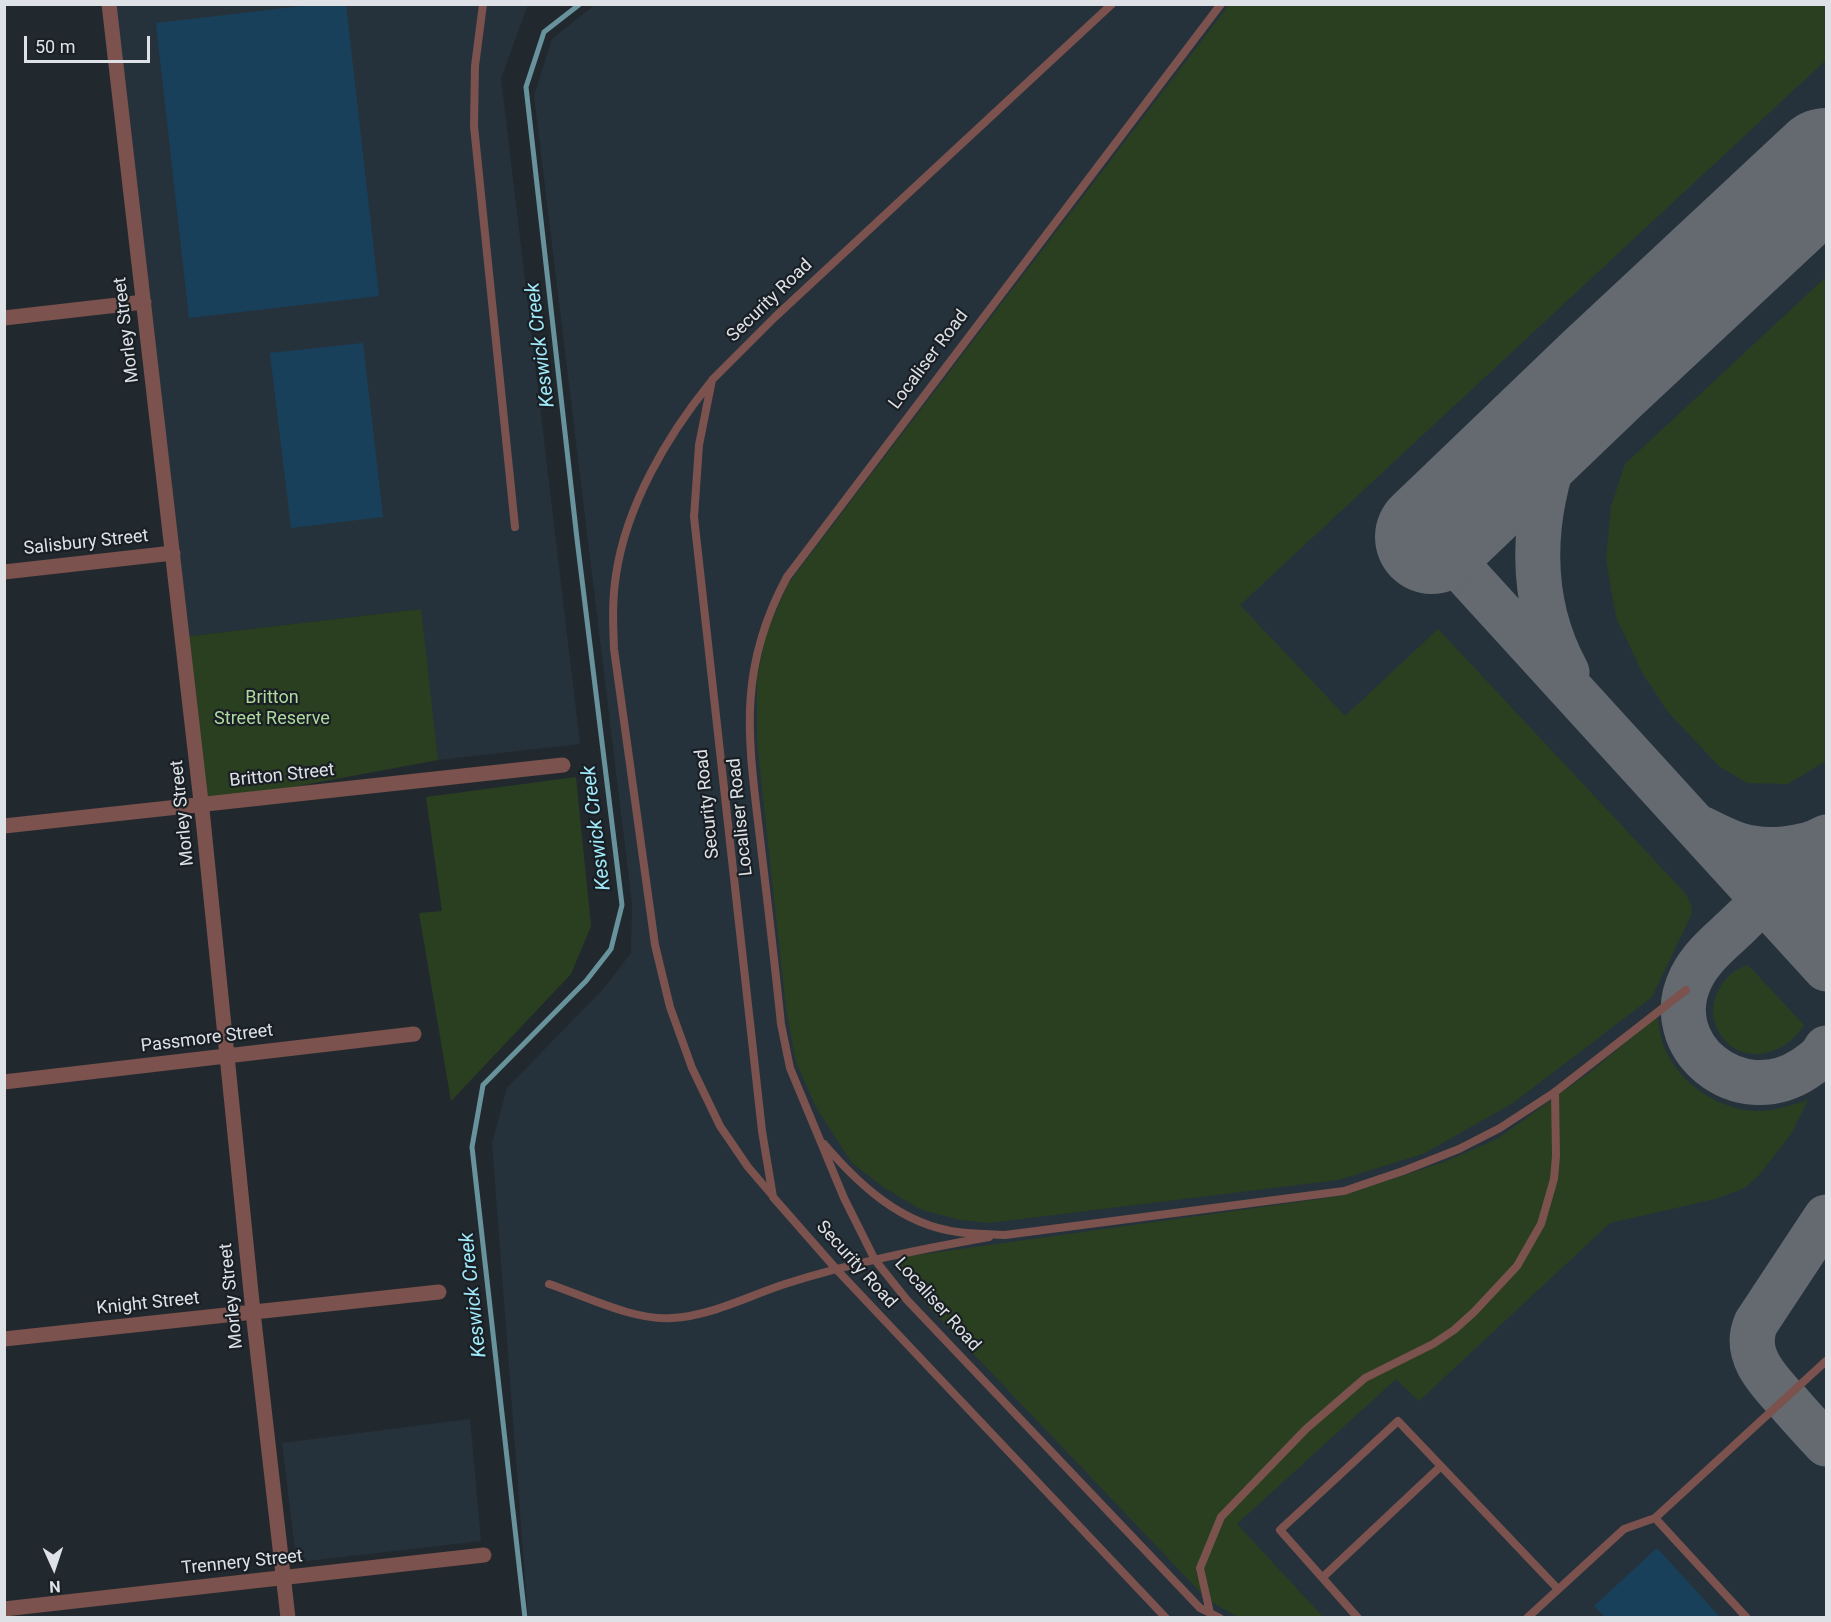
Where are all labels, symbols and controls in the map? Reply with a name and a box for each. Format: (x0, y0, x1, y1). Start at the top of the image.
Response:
scale bar (27, 24, 153, 62)
text: 50 m (35, 36, 75, 57)
street label: Security Road (723, 255, 817, 347)
street label: Morley Street (110, 276, 144, 384)
water label: Keswick Creek (521, 281, 561, 409)
street label: Localiser Road (885, 306, 973, 414)
street label: Salisbury Street (23, 526, 149, 560)
park label: Britton Street Reserve (214, 687, 330, 730)
street label: Security Road (691, 748, 725, 860)
street label: Localiser Road (724, 757, 758, 877)
street label: Morley Street (167, 759, 199, 867)
street label: Britton Street (228, 760, 336, 792)
water label: Keswick Creek (577, 764, 617, 892)
street label: Passmore Street (140, 1020, 274, 1058)
street label: Security Road (811, 1217, 901, 1313)
water label: Keswick Creek (455, 1231, 493, 1359)
street label: Morley Street (216, 1242, 248, 1350)
street label: Localiser Road (889, 1254, 985, 1356)
street label: Knight Street (96, 1288, 200, 1320)
north arrow (24, 1538, 84, 1598)
street label: Trennery Street (180, 1546, 304, 1580)
text: N (49, 1577, 61, 1596)

